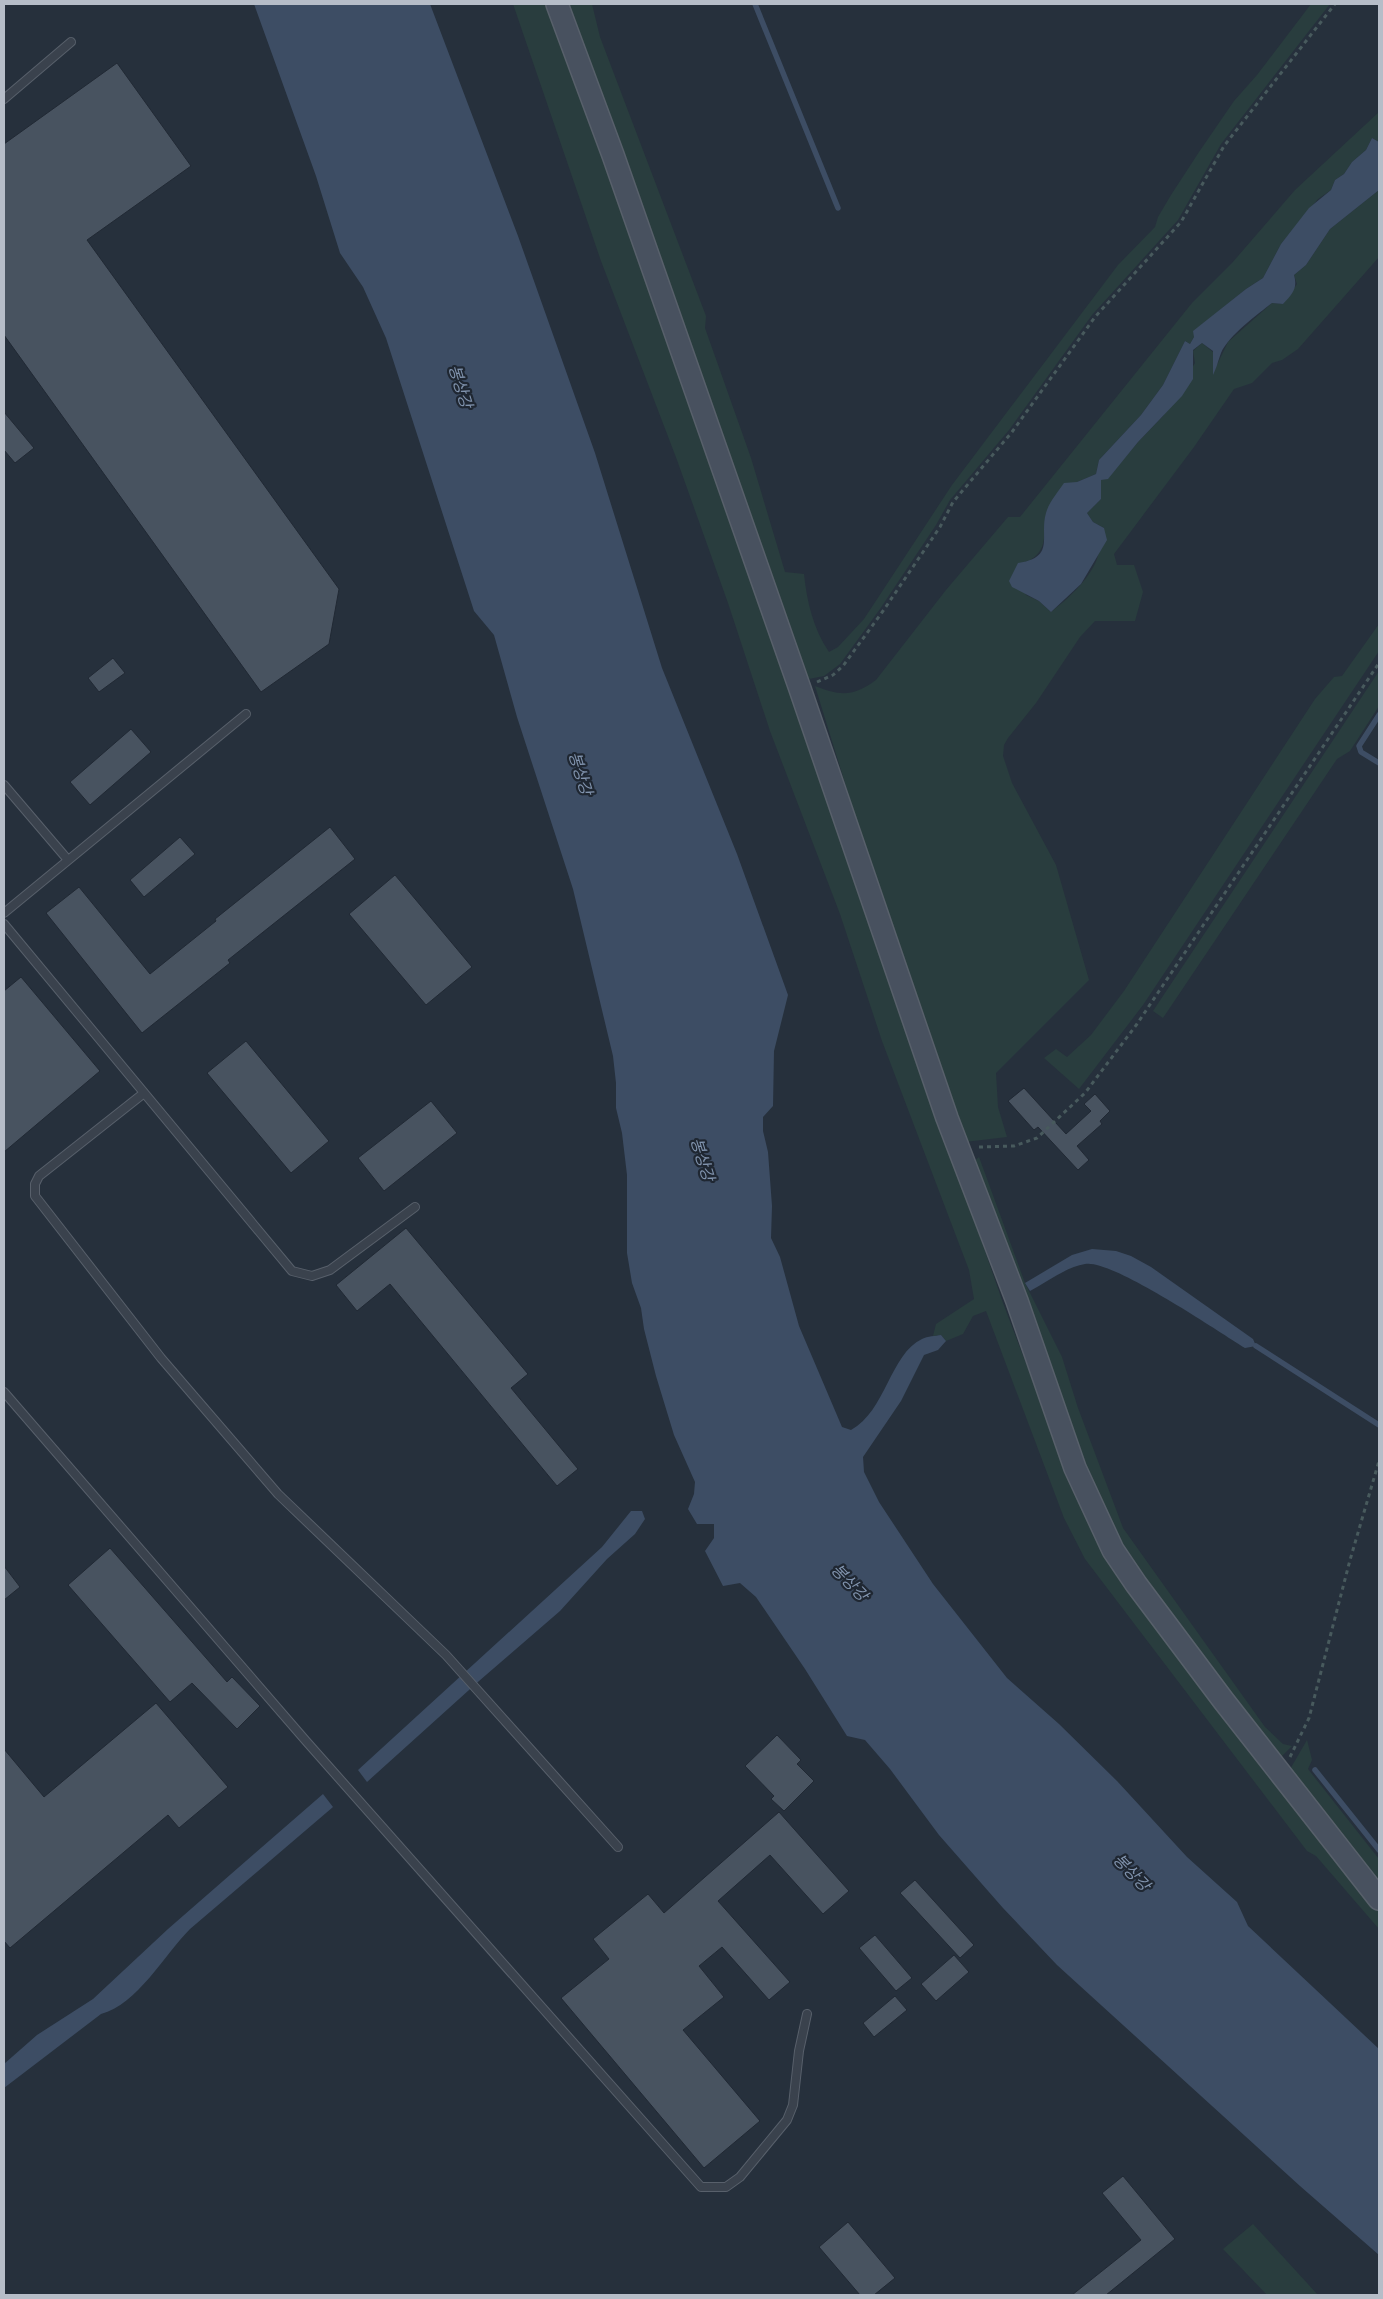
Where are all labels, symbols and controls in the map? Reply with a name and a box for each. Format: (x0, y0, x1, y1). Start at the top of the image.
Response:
water label: 봉상강 (443, 362, 479, 413)
water label: 봉상강 (563, 749, 599, 800)
water label: 봉상강 (685, 1135, 721, 1186)
water label: 봉상강 (826, 1558, 875, 1608)
water label: 봉상강 (1108, 1848, 1157, 1898)

